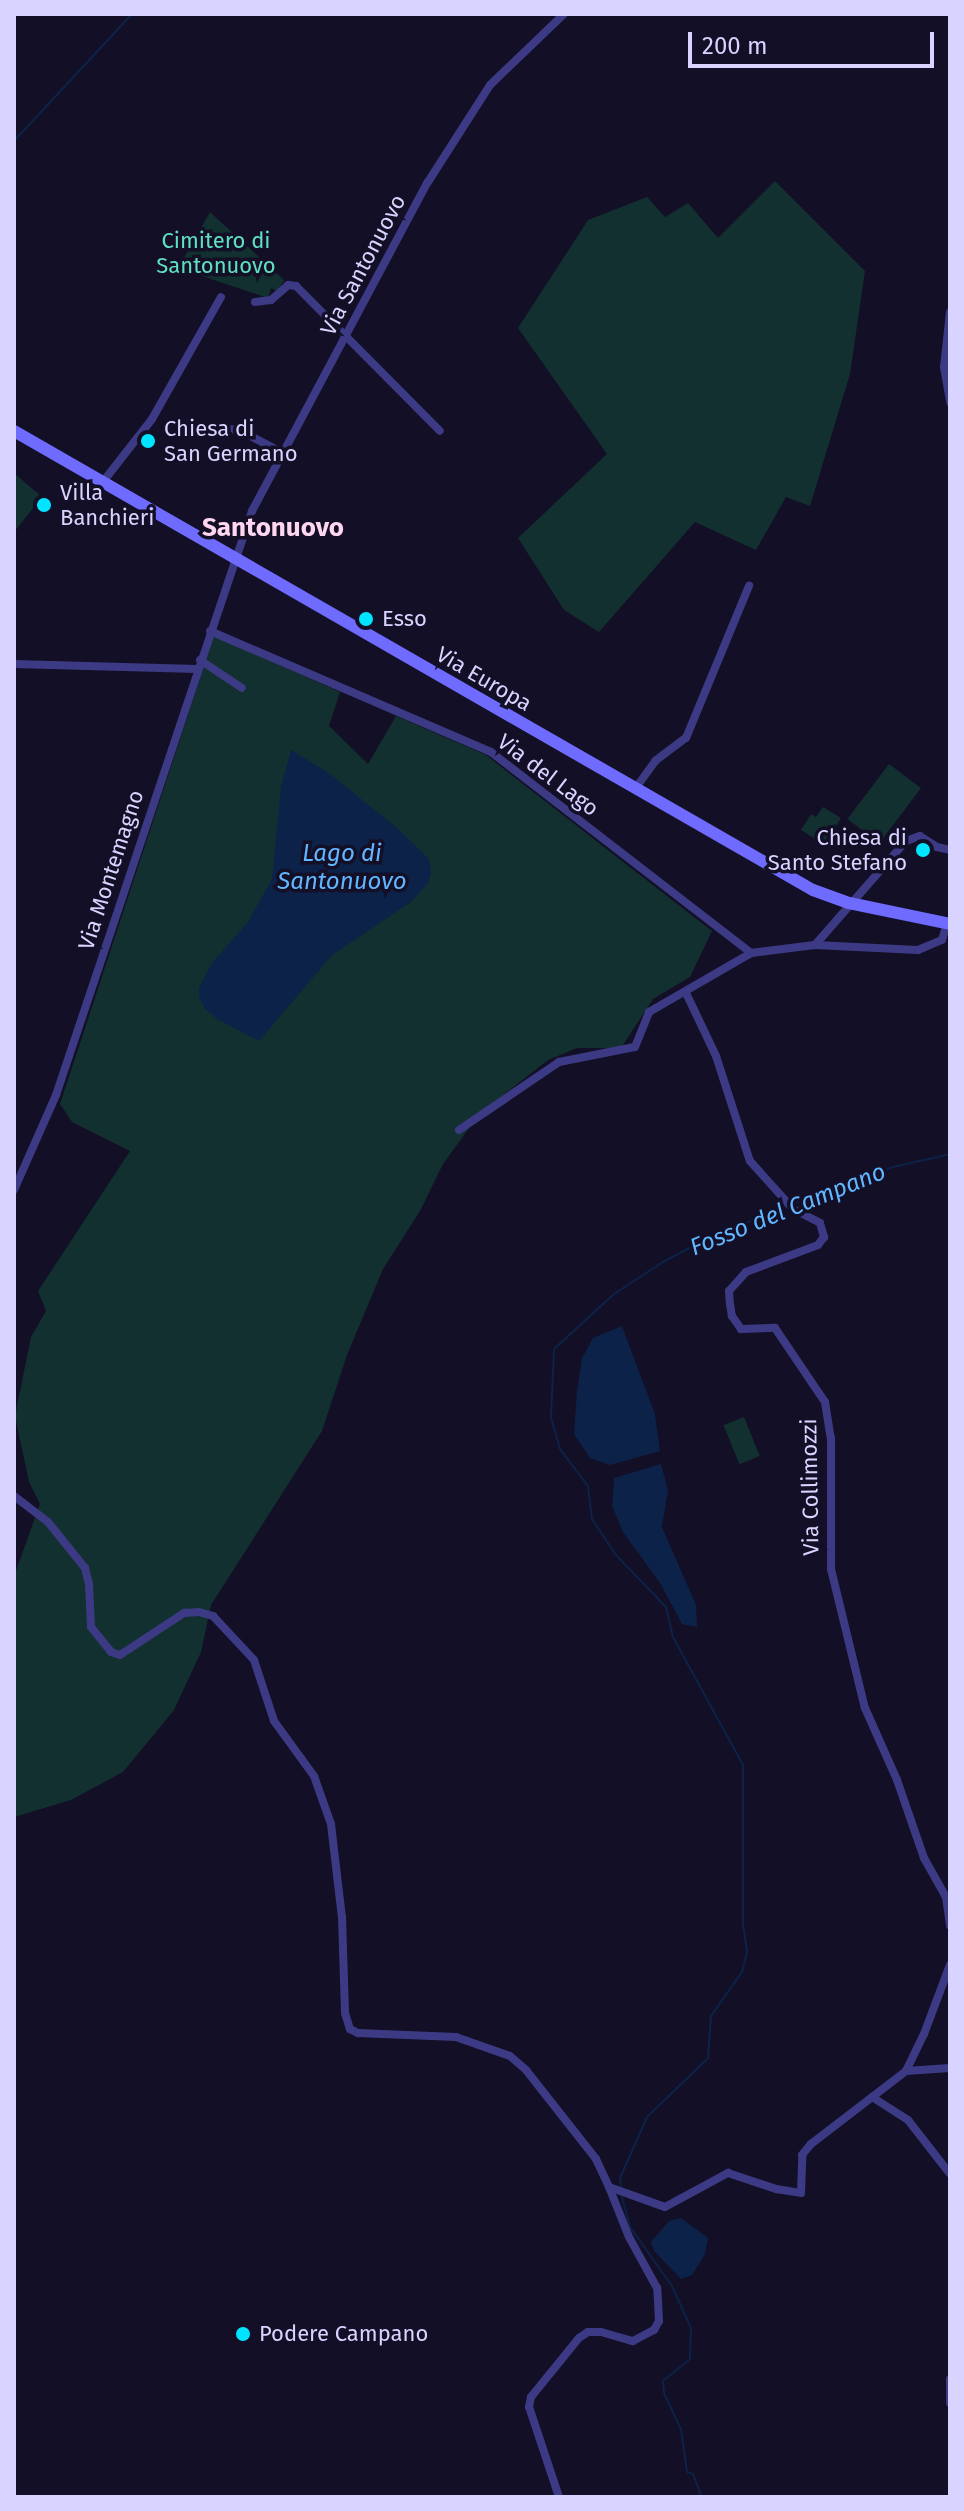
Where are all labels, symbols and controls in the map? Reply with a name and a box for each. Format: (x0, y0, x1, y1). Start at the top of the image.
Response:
scale bar (692, 16, 938, 66)
text: 200 m (702, 32, 768, 60)
street label: Via Santonuovo (315, 190, 411, 340)
park label: Cimitero di Santonuovo (156, 227, 276, 278)
place label: Chiesa di San Germano (164, 415, 298, 466)
marker: Chiesa di San Germano (139, 432, 157, 450)
place label: Villa Banchieri (60, 479, 155, 530)
marker: Villa Banchieri (35, 496, 53, 514)
district label: Santonuovo (202, 512, 344, 544)
place label: Esso (382, 606, 427, 632)
marker: Esso (357, 610, 375, 628)
street label: Via Europa (432, 641, 536, 717)
street label: Via del Lago (492, 728, 604, 822)
street label: Via Montemagno (73, 787, 149, 953)
place label: Chiesa di Santo Stefano (768, 824, 907, 876)
water label: Lago di Santonuovo (277, 840, 407, 896)
marker: Chiesa di Santo Stefano (914, 841, 932, 859)
water label: Fosso del Campano (686, 1158, 890, 1262)
street label: Via Collimozzi (796, 1418, 824, 1556)
place label: Podere Campano (259, 2321, 428, 2347)
marker: Podere Campano (234, 2325, 252, 2343)

